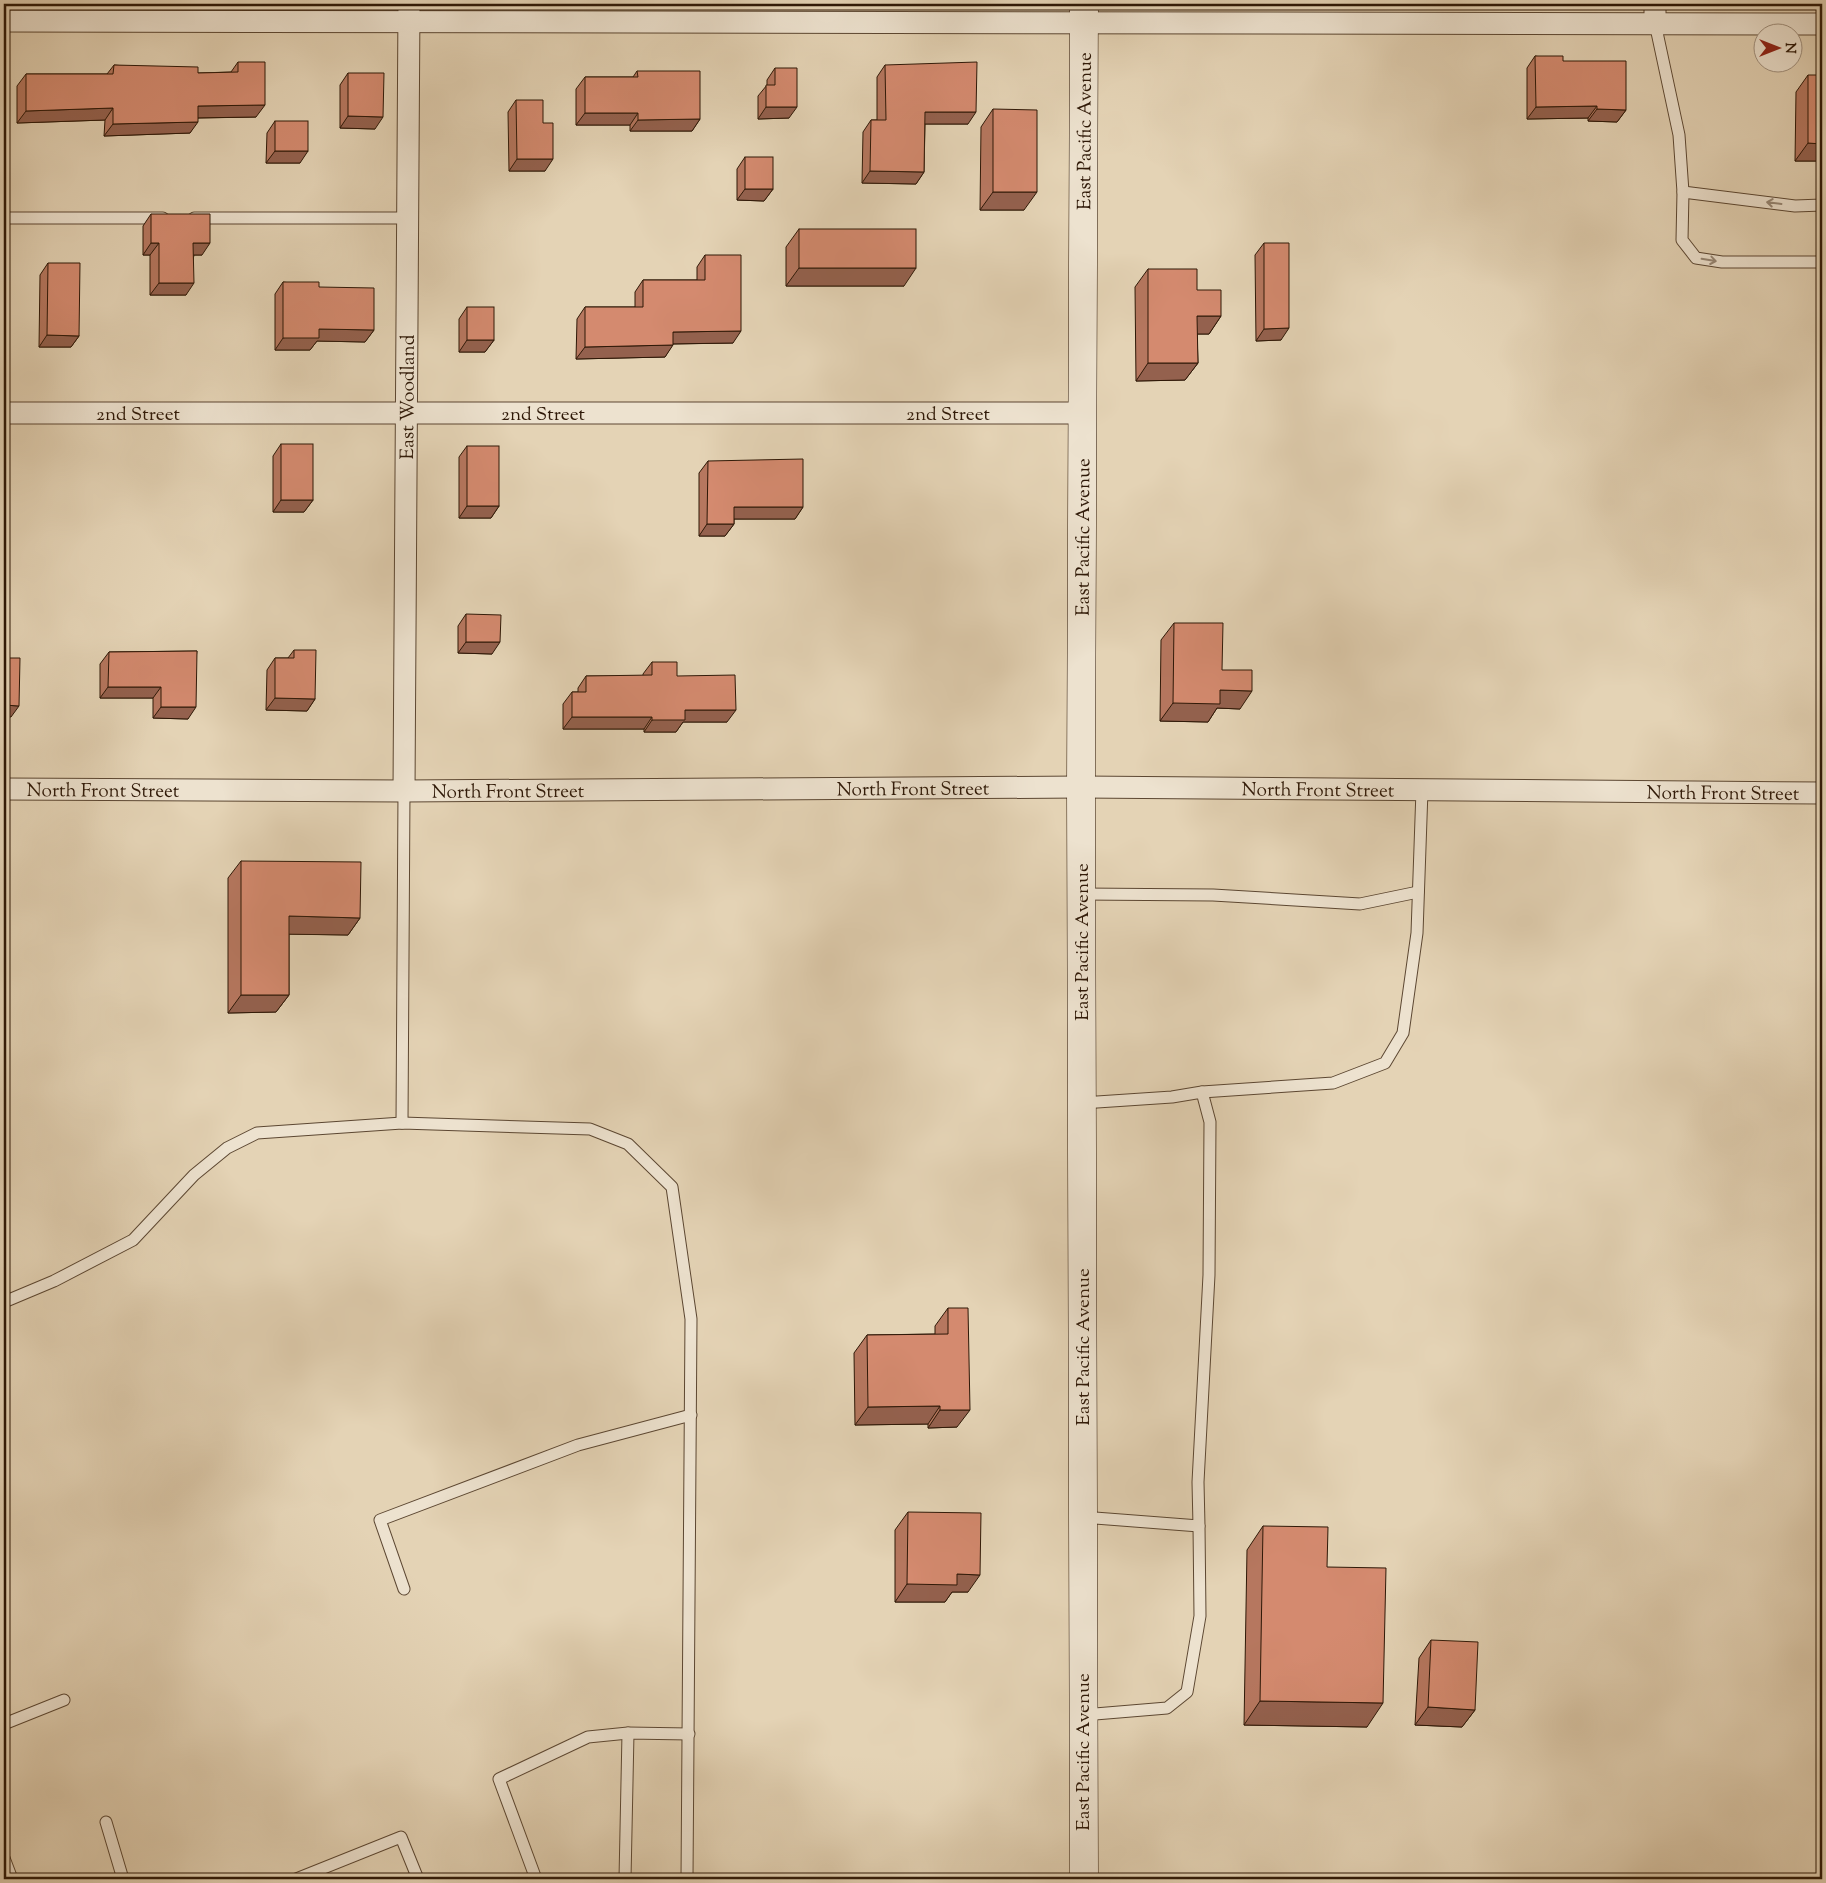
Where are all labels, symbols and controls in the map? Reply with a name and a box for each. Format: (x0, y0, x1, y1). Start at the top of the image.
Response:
north arrow (1754, 22, 1804, 72)
text: N (1779, 42, 1799, 54)
street label: East Pacific Avenue (1072, 52, 1100, 210)
one-way arrow (1766, 198, 1782, 208)
one-way arrow (1700, 256, 1716, 266)
street label: East Woodland (395, 334, 423, 460)
street label: 2nd Street (96, 402, 180, 429)
street label: 2nd Street (501, 402, 585, 429)
street label: 2nd Street (906, 402, 990, 429)
street label: East Pacific Avenue (1071, 458, 1098, 616)
street label: North Front Street (837, 777, 990, 804)
street label: North Front Street (1242, 777, 1395, 806)
street label: North Front Street (27, 778, 180, 806)
street label: North Front Street (432, 779, 585, 807)
street label: North Front Street (1646, 781, 1800, 809)
street label: East Pacific Avenue (1070, 863, 1097, 1021)
street label: East Pacific Avenue (1071, 1268, 1098, 1426)
street label: East Pacific Avenue (1071, 1673, 1098, 1831)

